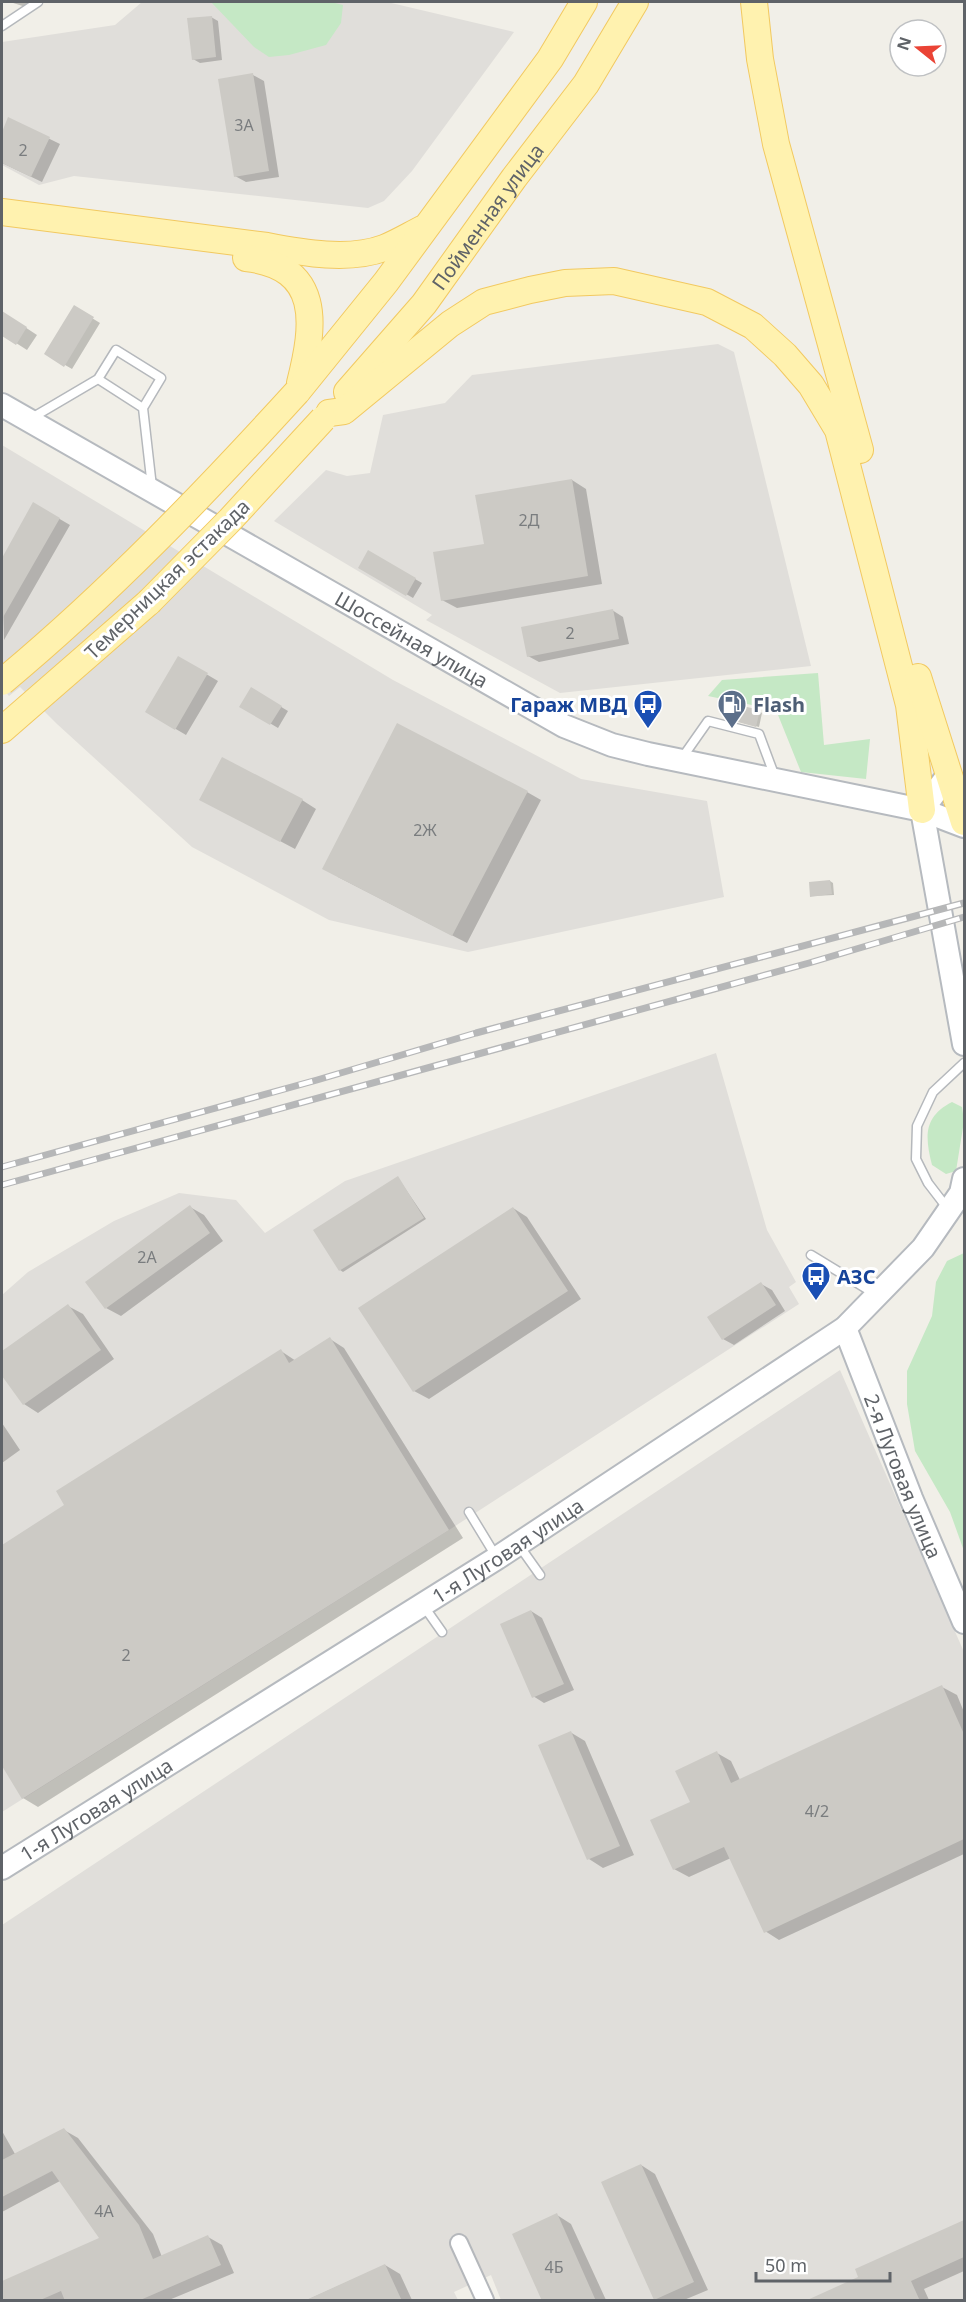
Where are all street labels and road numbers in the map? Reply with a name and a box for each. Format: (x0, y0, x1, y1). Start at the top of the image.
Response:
street label: Пойменная улица (425, 138, 549, 295)
street label: Темерницкая эстакада (79, 493, 255, 665)
street label: Шоссейная улица (330, 585, 493, 694)
street label: 2-я Луговая улица (858, 1390, 949, 1562)
street label: 1-я Луговая улица (427, 1491, 588, 1609)
street label: 1-я Луговая улица (15, 1751, 177, 1867)

